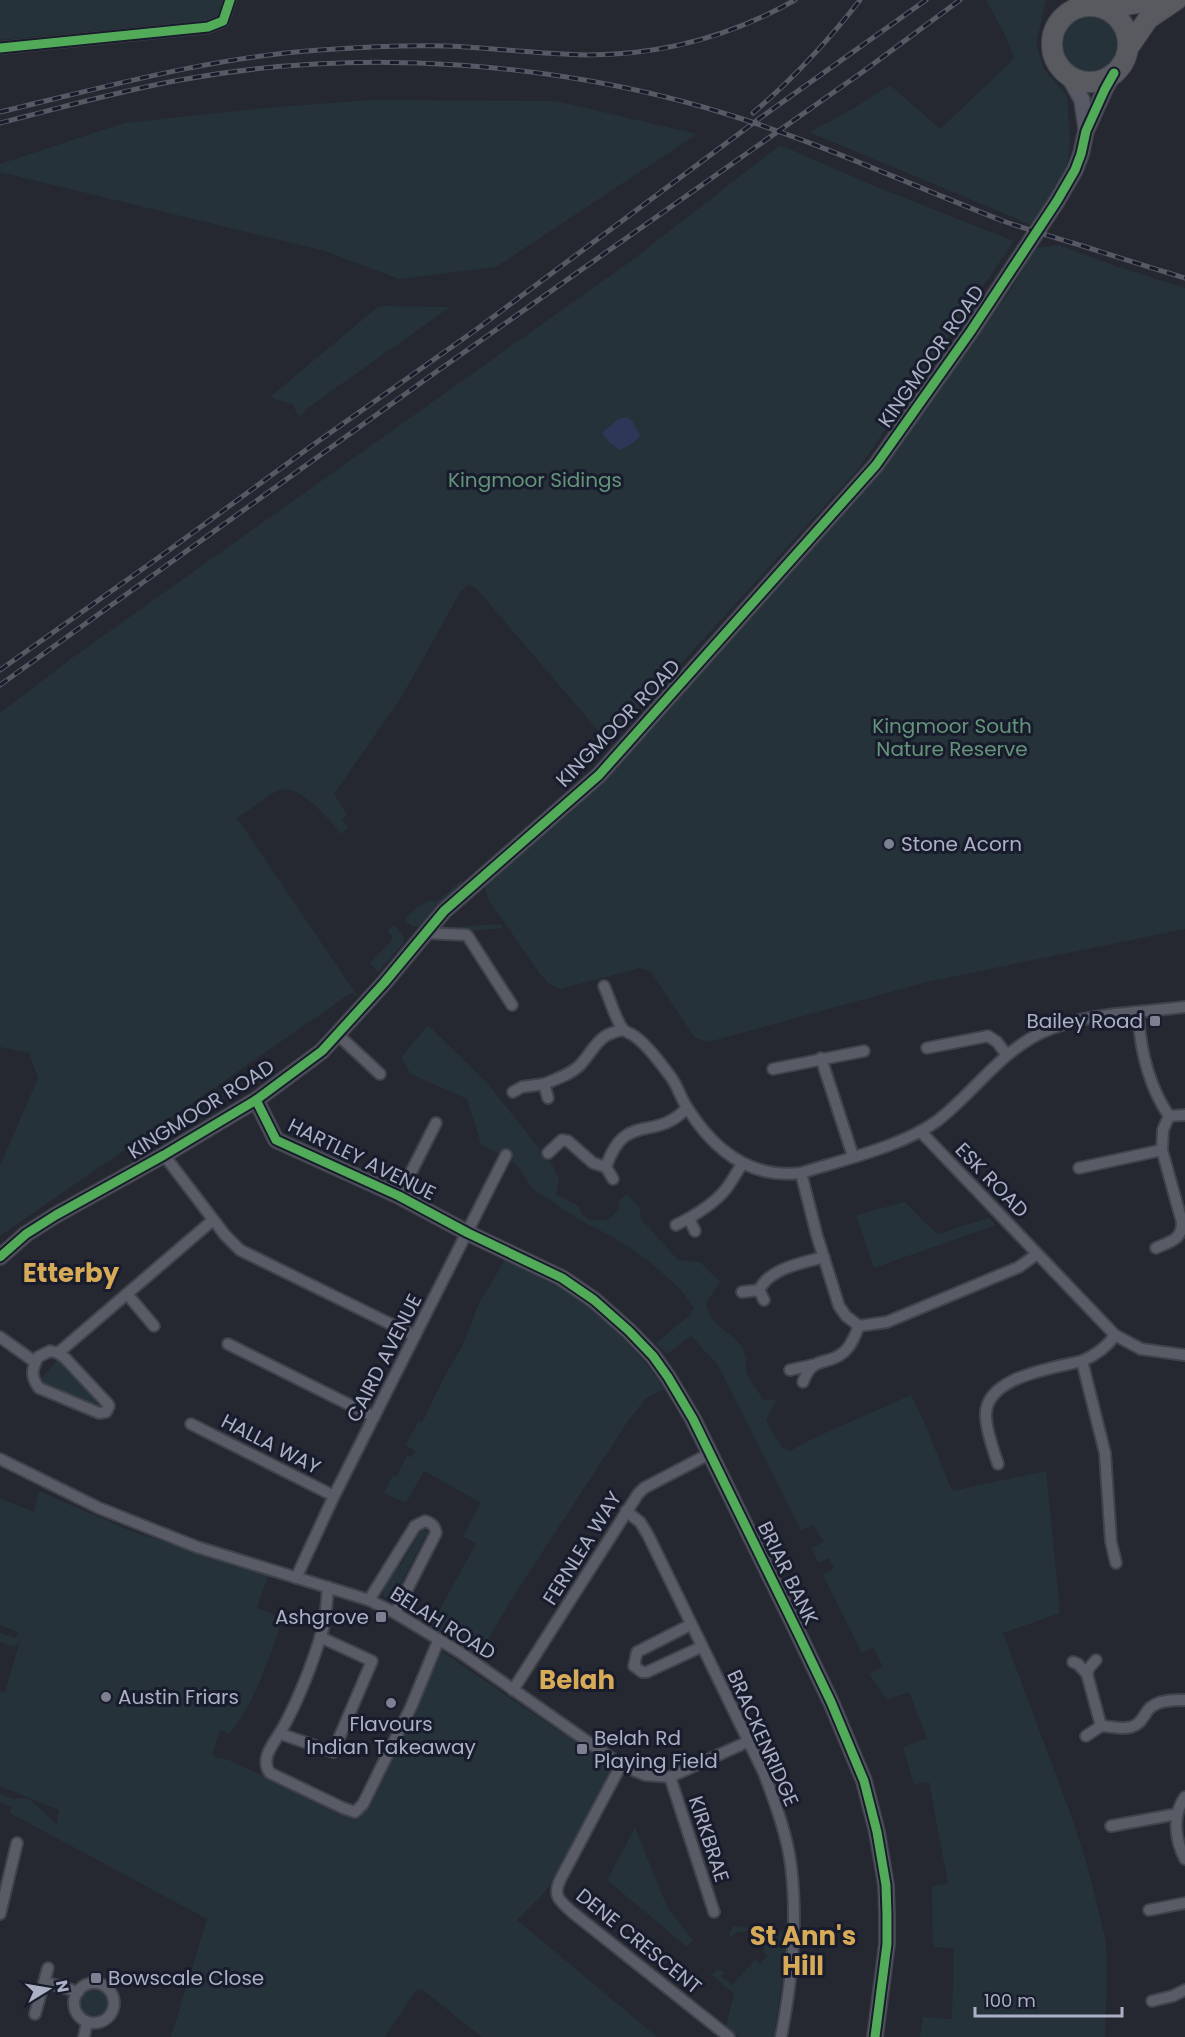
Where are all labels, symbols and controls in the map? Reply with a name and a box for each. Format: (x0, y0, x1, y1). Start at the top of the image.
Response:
street label: KINGMOOR ROAD (871, 279, 991, 433)
park label: Kingmoor Sidings (448, 466, 622, 494)
street label: KINGMOOR ROAD (550, 653, 686, 793)
park label: Kingmoor South Nature Reserve (872, 712, 1032, 763)
place label: Stone Acorn (901, 830, 1022, 858)
marker: Stone Acorn (882, 837, 896, 851)
place label: Bailey Road (1026, 1007, 1143, 1035)
marker: Bailey Road (1148, 1014, 1162, 1028)
street label: KINGMOOR ROAD (122, 1053, 280, 1165)
street label: HARTLEY AVENUE (283, 1111, 441, 1207)
street label: ESK ROAD (949, 1136, 1035, 1224)
district label: Etterby (23, 1255, 120, 1291)
street label: CAIRD AVENUE (340, 1289, 428, 1427)
street label: HALLA WAY (216, 1407, 326, 1481)
street label: FERNLEA WAY (536, 1486, 628, 1610)
street label: BRIAR BANK (751, 1516, 825, 1630)
street label: BELAH ROAD (385, 1580, 501, 1666)
place label: Ashgrove (275, 1603, 369, 1631)
marker: Ashgrove (374, 1610, 388, 1624)
district label: Belah (539, 1662, 615, 1698)
street label: BRACKENRIDGE (720, 1665, 806, 1811)
place label: Austin Friars (118, 1683, 239, 1711)
marker: Austin Friars (99, 1690, 113, 1704)
marker: Flavours Indian Takeaway (384, 1696, 398, 1710)
place label: Flavours Indian Takeaway (306, 1710, 476, 1761)
place label: Belah Rd Playing Field (594, 1724, 718, 1775)
marker: Belah Rd Playing Field (575, 1742, 589, 1756)
street label: KIRKBRAE (682, 1792, 736, 1886)
street label: DENE CRESCENT (570, 1882, 708, 2001)
district label: St Ann's Hill (750, 1918, 856, 1984)
north arrow (18, 1959, 78, 2019)
place label: Bowscale Close (108, 1964, 264, 1992)
marker: Bowscale Close (89, 1971, 103, 1985)
text: N (50, 1978, 75, 1994)
scale bar (975, 1980, 1122, 2018)
text: 100 m (984, 1988, 1036, 2013)

